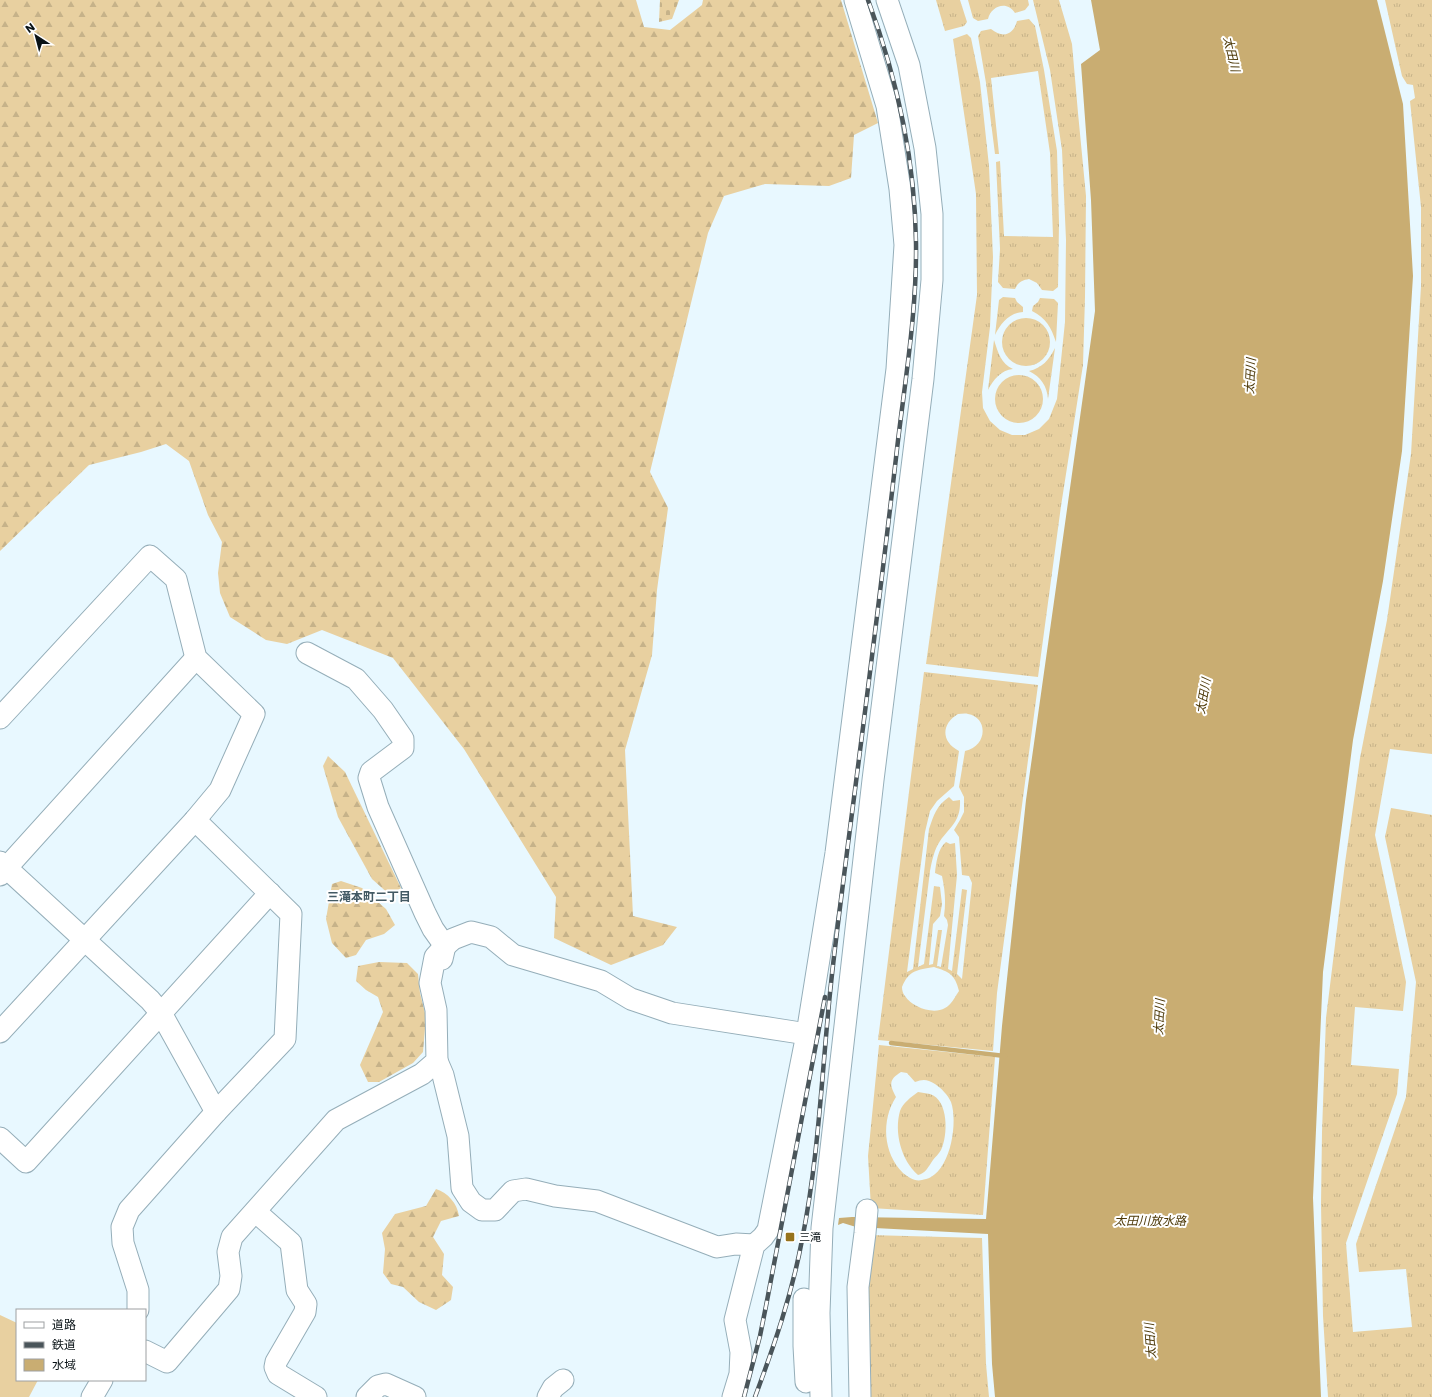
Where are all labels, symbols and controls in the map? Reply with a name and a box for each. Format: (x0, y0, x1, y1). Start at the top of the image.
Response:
north arrow (16, 16, 56, 56)
text: N (22, 19, 38, 37)
water label: 太田川 (1220, 35, 1245, 75)
water label: 太田川 (1241, 356, 1260, 394)
water label: 太田川 (1192, 675, 1215, 715)
district label: 三滝本町二丁目 (327, 888, 411, 905)
water label: 太田川 (1150, 997, 1169, 1035)
water label: 太田川放水路 (1114, 1212, 1187, 1229)
place label: 三滝 (799, 1229, 821, 1245)
marker: 三滝 (784, 1231, 796, 1243)
legend (16, 1309, 146, 1381)
text: 道路 (52, 1316, 76, 1333)
water label: 太田川 (1140, 1320, 1160, 1360)
text: 鉄道 (52, 1336, 76, 1353)
text: 水域 (52, 1356, 76, 1373)

